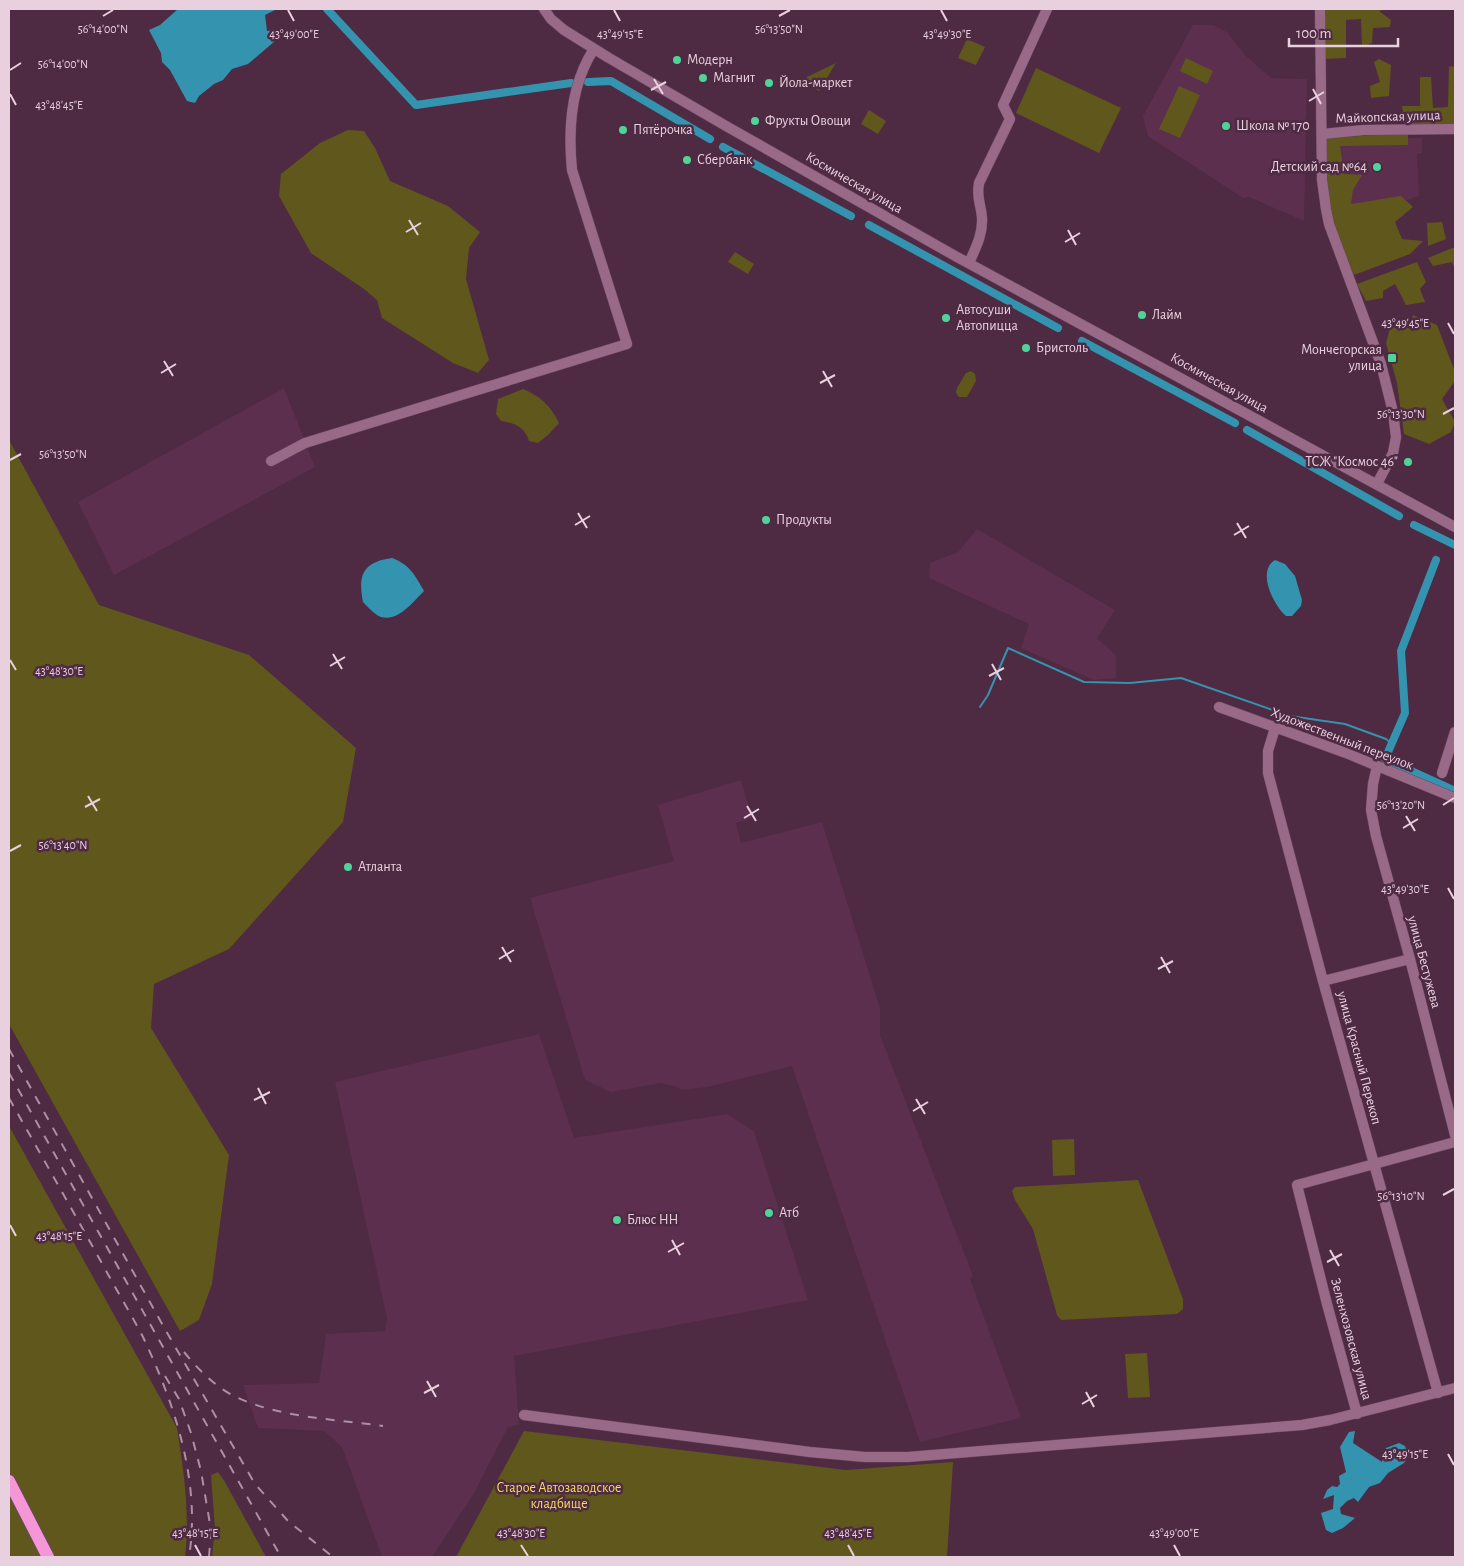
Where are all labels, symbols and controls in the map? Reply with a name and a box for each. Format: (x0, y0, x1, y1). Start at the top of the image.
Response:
scale bar (1289, 15, 1398, 47)
text: 56°14'00"N (78, 23, 128, 35)
text: 56°13'50"N (755, 23, 803, 35)
text: 100 m (1296, 26, 1331, 41)
text: 43°49'00"E (269, 28, 319, 40)
text: 43°49'15"E (597, 28, 643, 40)
text: 43°49'30"E (923, 28, 971, 40)
place label: Модерн (687, 53, 733, 67)
marker: Модерн (671, 54, 683, 66)
text: 56°14'00"N (38, 58, 88, 70)
place label: Магнит (713, 71, 756, 85)
marker: Магнит (697, 72, 709, 84)
place label: Йола-маркет (779, 75, 853, 90)
marker: Йола-маркет (763, 77, 775, 89)
text: 43°48'45"E (35, 99, 83, 111)
street label: Майкопская улица (1335, 108, 1441, 126)
place label: Фрукты Овощи (765, 114, 851, 128)
marker: Фрукты Овощи (749, 115, 761, 127)
place label: Школа № 170 (1236, 119, 1310, 133)
marker: Школа № 170 (1220, 120, 1232, 132)
place label: Пятёрочка (633, 123, 693, 137)
marker: Пятёрочка (617, 124, 629, 136)
street label: Космическая улица (803, 150, 905, 217)
place label: Сбербанк (697, 153, 753, 167)
marker: Сбербанк (681, 154, 693, 166)
place label: Детский сад №64 (1271, 160, 1367, 174)
marker: Детский сад №64 (1371, 161, 1383, 173)
place label: Автосуши Автопицца (956, 303, 1019, 333)
place label: Лайм (1152, 308, 1182, 322)
marker: Лайм (1136, 309, 1148, 321)
marker: Автосуши Автопицца (940, 312, 952, 324)
text: 43°49'45"E (1381, 317, 1429, 329)
place label: Бристоль (1036, 341, 1088, 355)
marker: Бристоль (1020, 342, 1032, 354)
place label: Мончегорская улица (1301, 343, 1383, 373)
street label: Космическая улица (1168, 350, 1271, 416)
marker: Мончегорская улица (1386, 352, 1398, 364)
text: 56°13'30"N (1377, 408, 1425, 420)
text: 56°13'50"N (39, 448, 87, 460)
place label: ТСЖ "Космос 46" (1306, 455, 1398, 469)
marker: ТСЖ "Космос 46" (1402, 456, 1414, 468)
place label: Продукты (776, 513, 832, 527)
marker: Продукты (760, 514, 772, 526)
text: 43°48'30"E (35, 665, 83, 677)
street label: Художественный переулок (1269, 705, 1416, 773)
text: 56°13'20"N (1377, 799, 1425, 811)
text: 56°13'40"N (39, 839, 87, 851)
place label: Атланта (358, 860, 403, 874)
marker: Атланта (342, 861, 354, 873)
text: 43°49'30"E (1381, 883, 1429, 895)
street label: улица Бестужева (1405, 913, 1443, 1010)
street label: улица Красный Перекоп (1334, 989, 1384, 1126)
text: 56°13'10"N (1377, 1190, 1425, 1202)
place label: Атб (779, 1206, 799, 1220)
marker: Атб (763, 1207, 775, 1219)
place label: Блюс НН (627, 1213, 679, 1227)
marker: Блюс НН (611, 1214, 623, 1226)
text: 43°48'15"E (36, 1230, 82, 1242)
street label: Зеленхозовская улица (1328, 1277, 1374, 1402)
text: 43°49'15"E (1382, 1448, 1428, 1460)
park label: Старое Автозаводское кладбище (497, 1481, 621, 1511)
text: 43°48'15"E (172, 1527, 218, 1539)
text: 43°48'30"E (497, 1527, 545, 1539)
text: 43°48'45"E (824, 1527, 872, 1539)
text: 43°49'00"E (1149, 1527, 1199, 1539)

